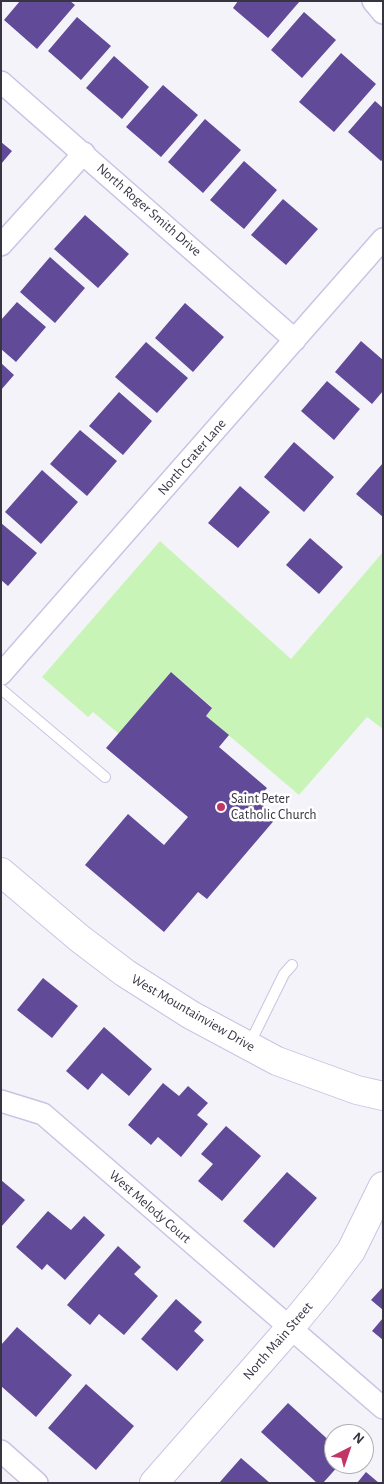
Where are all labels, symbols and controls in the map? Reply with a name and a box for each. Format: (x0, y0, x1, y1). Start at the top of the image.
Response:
street label: North Roger Smith Drive (93, 160, 205, 260)
street label: North Crater Lane (154, 415, 230, 499)
place label: Saint Peter Catholic Church (231, 791, 317, 824)
marker: Saint Peter Catholic Church (215, 801, 227, 813)
street label: West Mountainview Drive (128, 971, 258, 1055)
street label: West Melody Court (106, 1167, 194, 1247)
street label: North Main Street (240, 1299, 316, 1383)
north arrow (324, 1424, 374, 1474)
text: N (350, 1430, 366, 1447)

